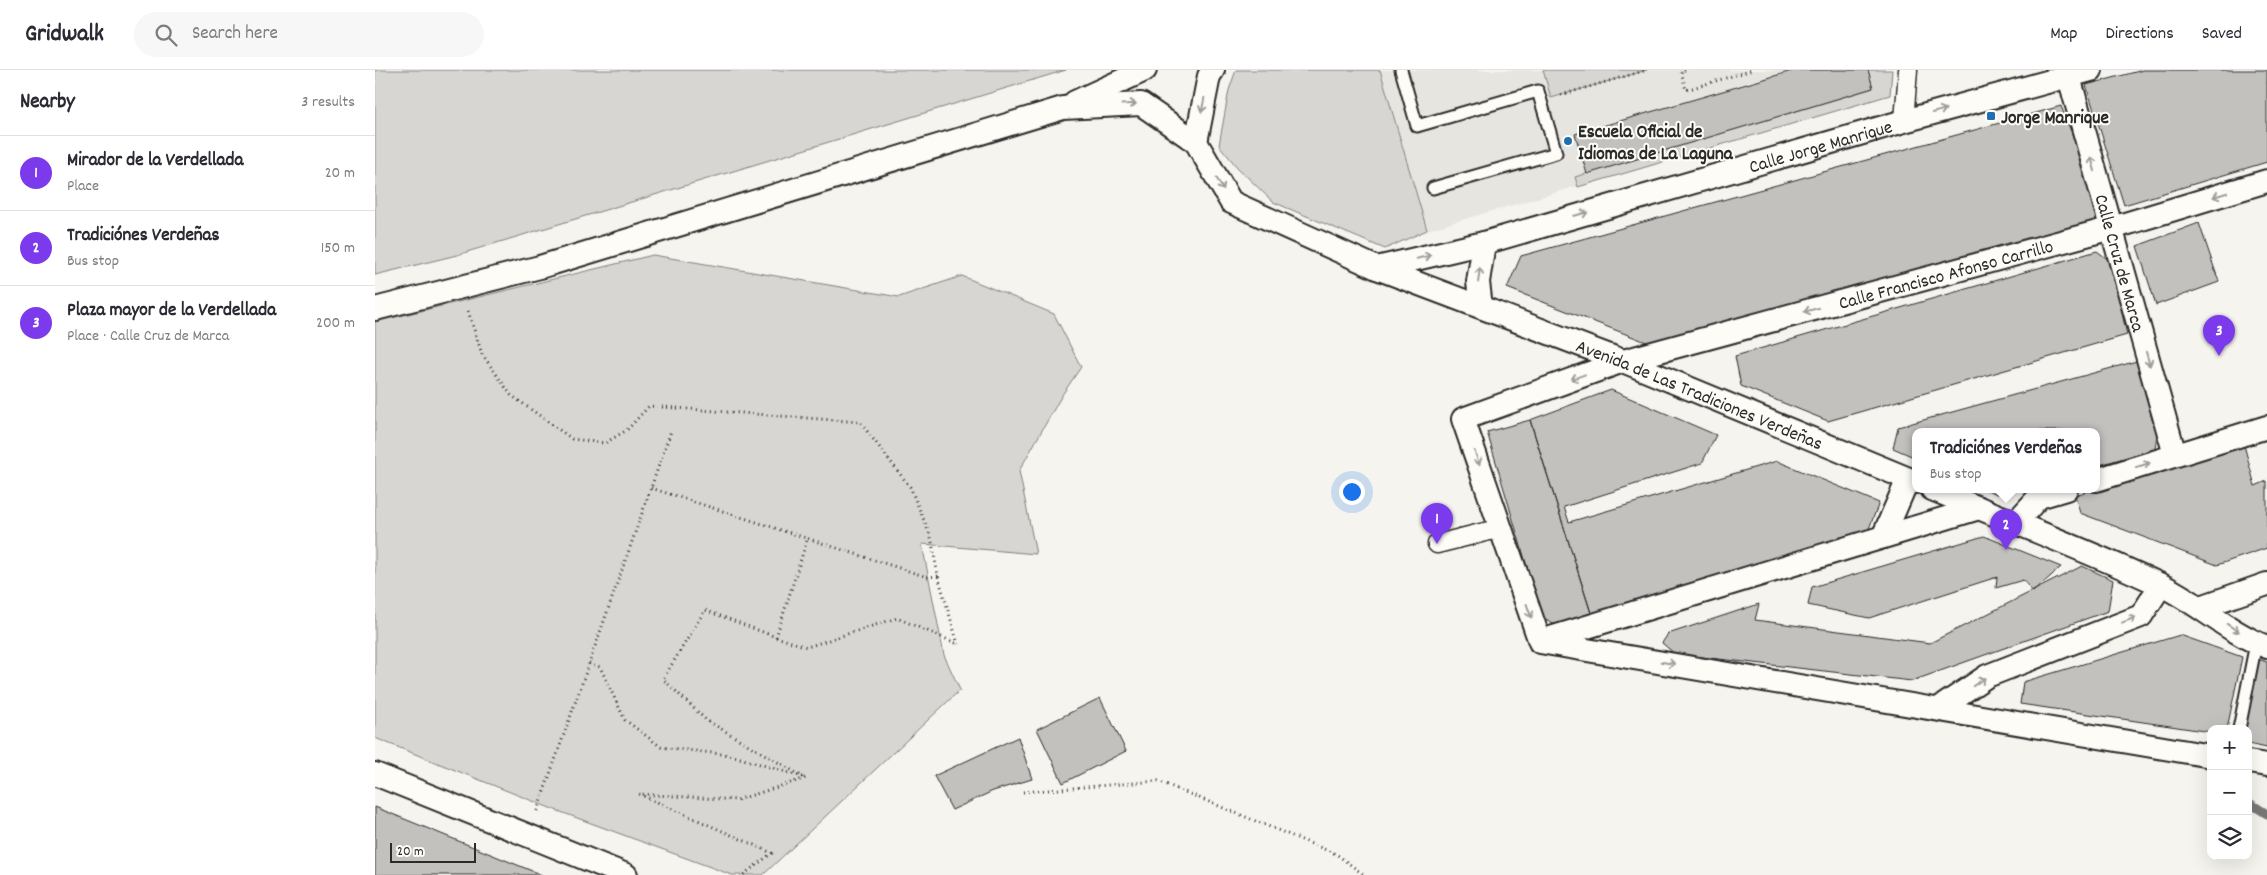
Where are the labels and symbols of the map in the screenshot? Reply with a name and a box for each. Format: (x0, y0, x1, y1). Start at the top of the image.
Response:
one-way arrow (1198, 97, 1208, 113)
one-way arrow (1121, 100, 1137, 109)
one-way arrow (1930, 106, 1946, 115)
place label: Jorge Manrique (2001, 106, 2109, 133)
marker: Jorge Manrique (1985, 110, 1997, 122)
street label: Calle Jorge Manrique (1746, 115, 1896, 182)
place label: Escuela Oficial de Idiomas de La Laguna (1578, 120, 1734, 169)
marker: Escuela Oficial de Idiomas de La Laguna (1562, 135, 1574, 147)
one-way arrow (2088, 156, 2098, 172)
one-way arrow (1216, 176, 1226, 190)
one-way arrow (2213, 191, 2229, 201)
street label: Calle Cruz de Marca (2086, 192, 2150, 336)
one-way arrow (1572, 209, 1588, 218)
street label: Calle Francisco Afonso Carrillo (1836, 235, 2057, 319)
one-way arrow (1416, 252, 1432, 261)
one-way arrow (1474, 267, 1484, 283)
one-way arrow (1803, 305, 1819, 315)
pin: 3 (2203, 315, 2235, 356)
street label: Avenida de Las Tradiciones Verdeñas (1571, 334, 1826, 459)
one-way arrow (2144, 350, 2154, 366)
one-way arrow (1570, 373, 1586, 382)
one-way arrow (1472, 449, 1482, 465)
one-way arrow (2134, 460, 2150, 469)
your location (1339, 479, 1365, 505)
pin: 1 (1421, 503, 1453, 544)
pin: 2 (1990, 509, 2022, 550)
one-way arrow (1525, 603, 1535, 619)
one-way arrow (2121, 615, 2136, 625)
one-way arrow (2226, 624, 2240, 634)
one-way arrow (1660, 659, 1676, 669)
one-way arrow (1972, 677, 1986, 687)
scale bar (390, 840, 476, 863)

